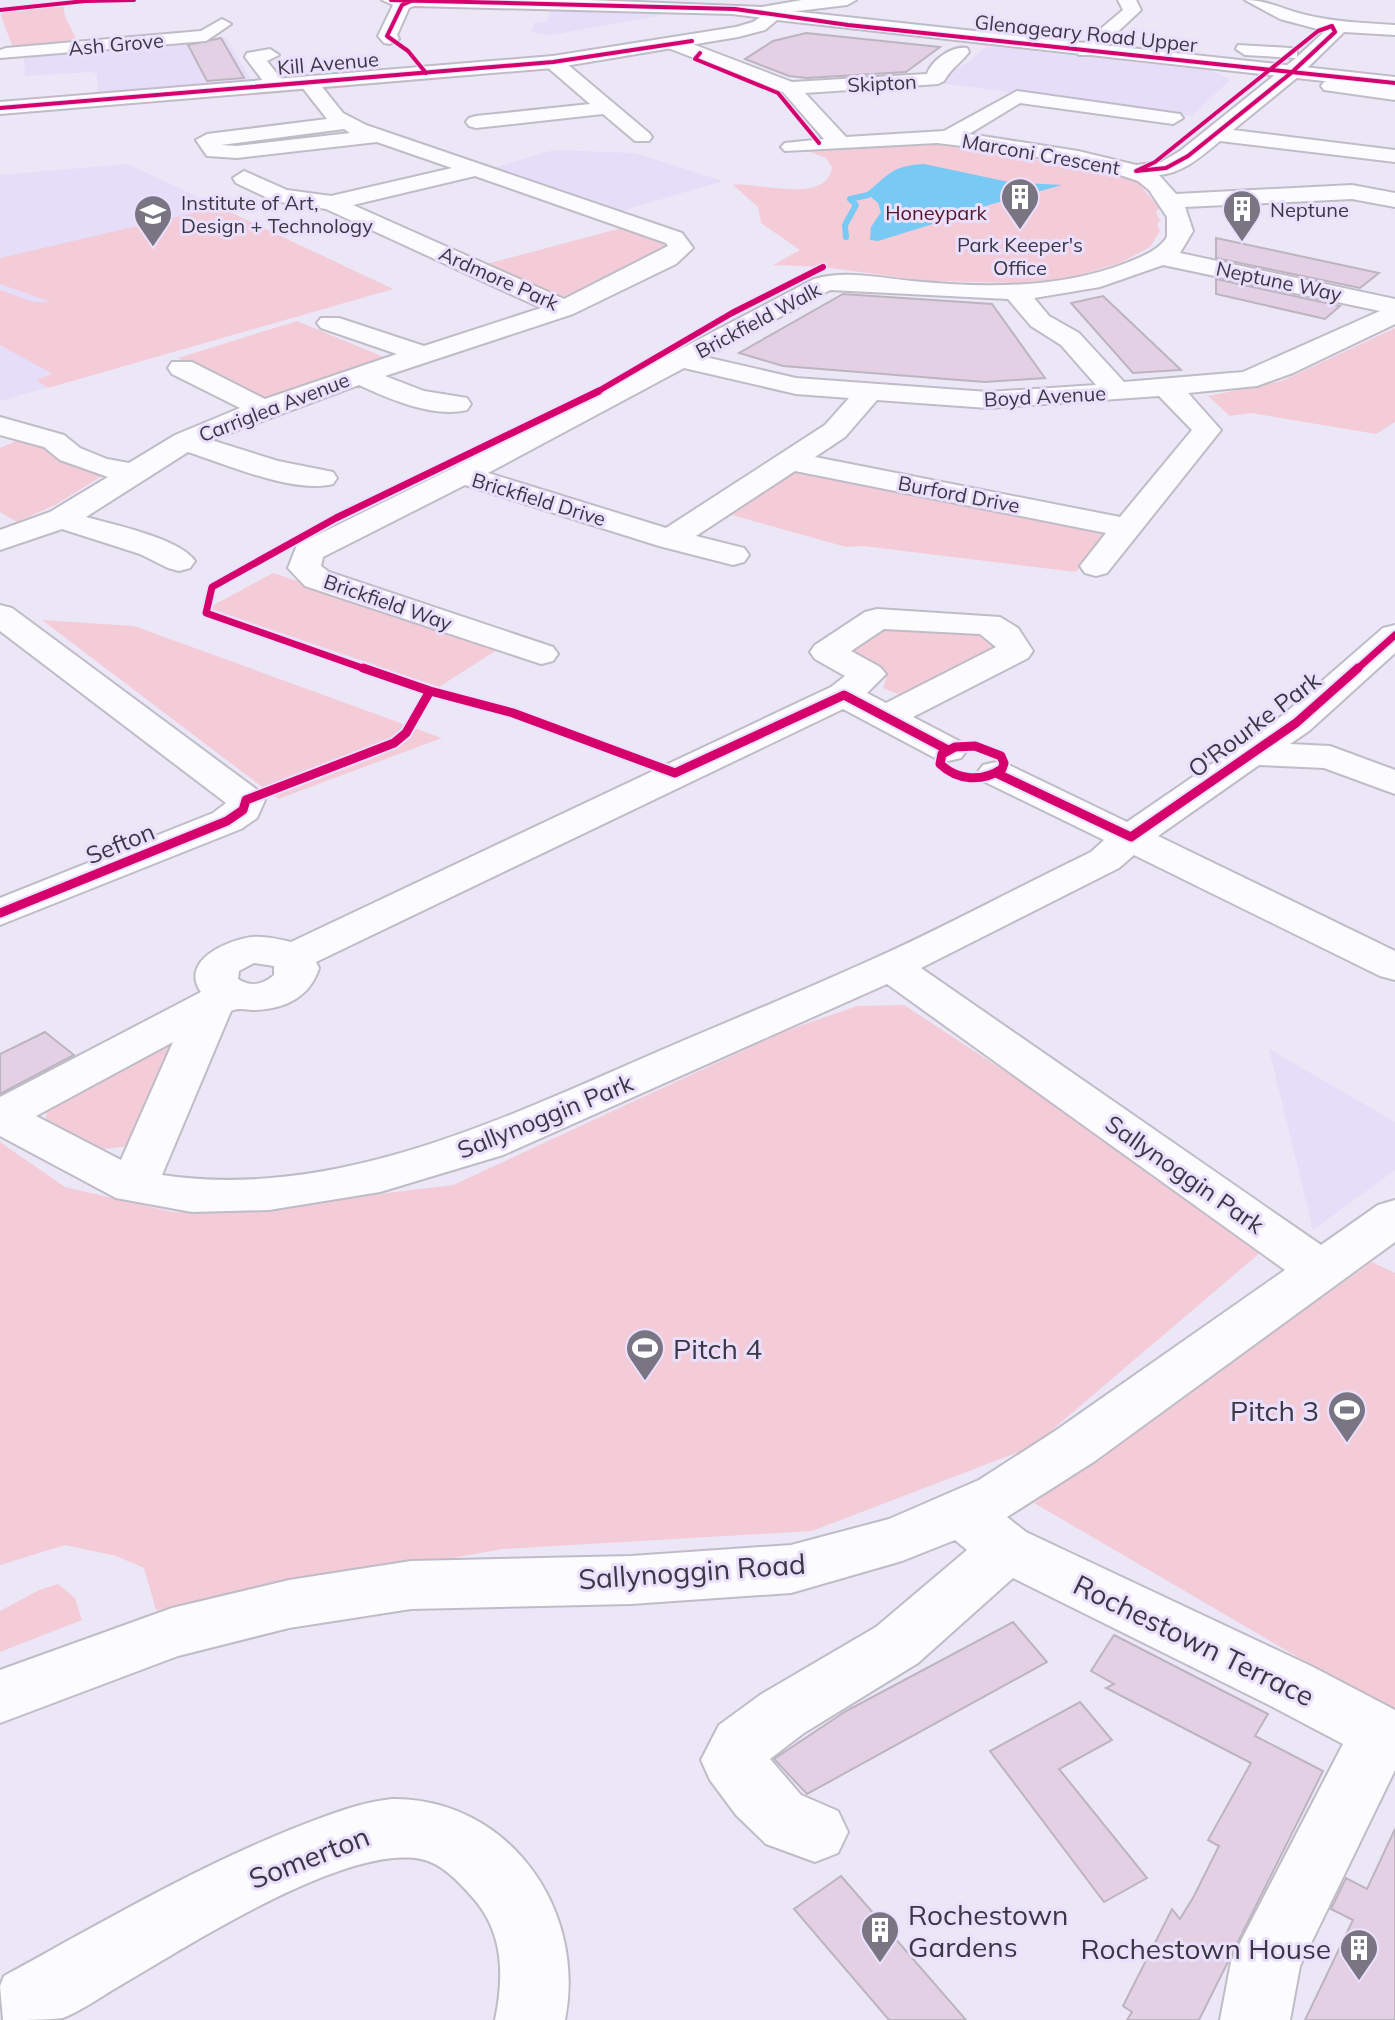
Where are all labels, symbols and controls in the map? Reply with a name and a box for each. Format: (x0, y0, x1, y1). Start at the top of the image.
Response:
street label: Glenageary Road Upper (973, 9, 1199, 57)
street label: Ash Grove (67, 27, 165, 61)
street label: Kill Avenue (276, 46, 380, 80)
street label: Skipton (847, 69, 917, 97)
street label: Marconi Crescent (960, 128, 1122, 180)
building icon: Park Keeper's Office (999, 176, 1041, 231)
building icon: Neptune (1221, 188, 1263, 243)
place label: Institute of Art, Design + Technology (181, 190, 373, 238)
school or university icon: Institute of Art, Design + Technology (132, 193, 174, 248)
place label: Neptune (1270, 197, 1349, 222)
park label: Honeypark (885, 200, 987, 225)
place label: Park Keeper's Office (957, 232, 1083, 280)
street label: Ardmore Park (435, 241, 563, 316)
street label: Neptune Way (1214, 255, 1344, 307)
street label: Brickfield Walk (691, 276, 826, 364)
street label: Carriglea Avenue (195, 367, 353, 447)
street label: Boyd Avenue (983, 380, 1107, 412)
street label: Brickfield Drive (469, 467, 609, 531)
street label: Burford Drive (896, 470, 1022, 518)
street label: Brickfield Way (321, 568, 456, 636)
street label: O'Rourke Park (1182, 664, 1327, 784)
street label: Sefton (81, 816, 159, 870)
street label: Sallynoggin Park (453, 1067, 638, 1165)
street label: Sallynoggin Park (1100, 1108, 1271, 1240)
sports icon: Pitch 4 (624, 1327, 666, 1382)
place label: Pitch 4 (673, 1331, 762, 1366)
sports icon: Pitch 3 (1326, 1389, 1368, 1444)
place label: Pitch 3 (1230, 1393, 1319, 1428)
street label: Sallynoggin Road (577, 1546, 807, 1596)
street label: Rochestown Terrace (1068, 1566, 1320, 1714)
street label: Somerton (244, 1818, 374, 1896)
place label: Rochestown Gardens (908, 1897, 1068, 1964)
building icon: Rochestown Gardens (859, 1909, 901, 1964)
building icon: Rochestown House (1338, 1927, 1380, 1982)
place label: Rochestown House (1081, 1931, 1331, 1966)

